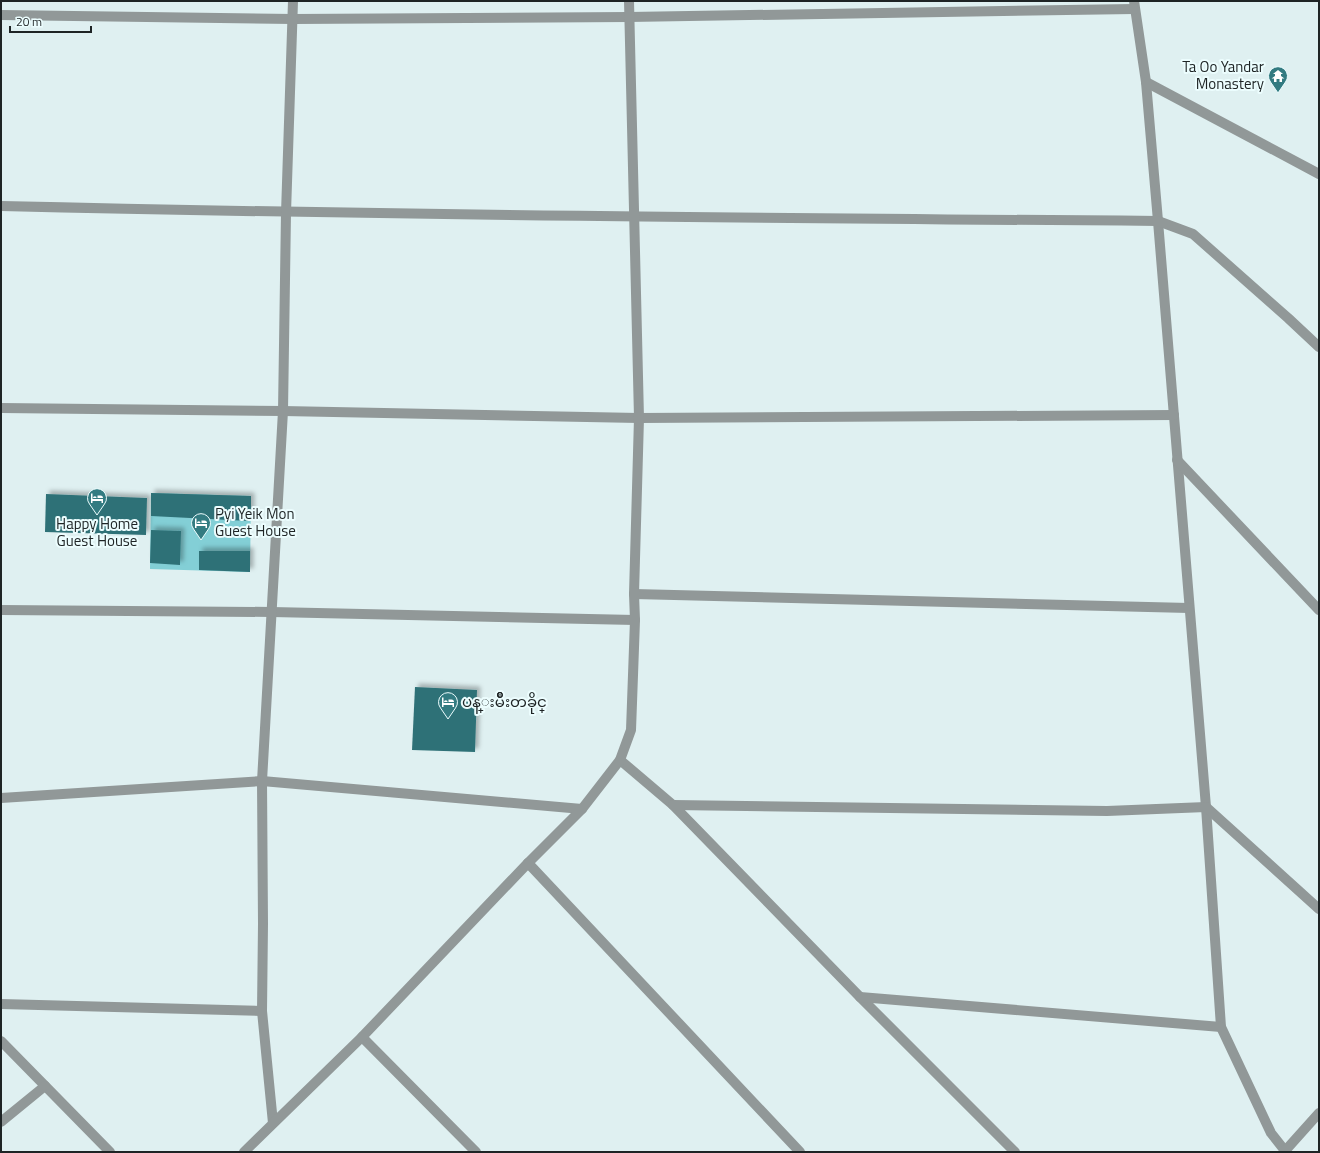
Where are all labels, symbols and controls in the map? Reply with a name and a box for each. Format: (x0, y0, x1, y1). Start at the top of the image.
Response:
scale bar (10, 8, 91, 34)
text: 20 m (16, 12, 42, 31)
place label: Ta Oo Yandar Monastery (1182, 55, 1264, 95)
temple icon: Ta Oo Yandar Monastery (1267, 65, 1289, 93)
hotel icon: Happy Home Guest House (86, 487, 108, 515)
place label: Pyi Yeik Mon Guest House (215, 502, 296, 542)
place label: Happy Home Guest House (56, 512, 138, 552)
hotel icon: Pyi Yeik Mon Guest House (190, 512, 212, 540)
place label: ပန္းမ်ိဳးတခိုင္ (462, 690, 547, 714)
hotel icon: ပန္းမ်ိဳးတခိုင္ (437, 691, 459, 719)

